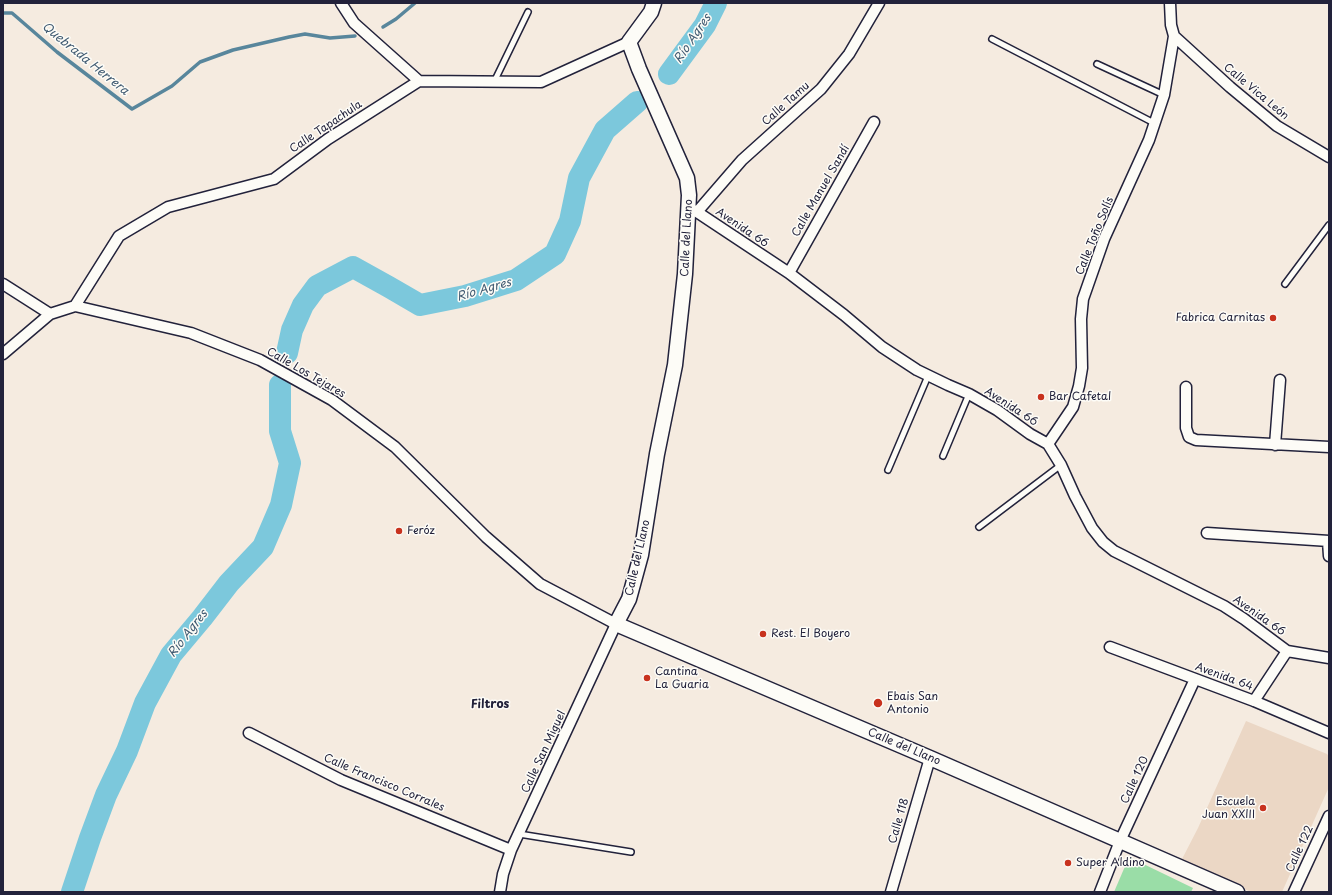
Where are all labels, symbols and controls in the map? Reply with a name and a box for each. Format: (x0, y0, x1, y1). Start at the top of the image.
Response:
water label: Río Agres (671, 12, 715, 66)
water label: Quebrada Herrera (39, 20, 131, 98)
street label: Calle Vica León (1221, 61, 1291, 123)
street label: Calle Tamu (760, 79, 812, 129)
street label: Calle Tapachula (287, 98, 365, 156)
street label: Calle Manuel Sandí (789, 143, 853, 239)
street label: Calle Toño Solís (1073, 195, 1117, 277)
street label: Calle del Llano (678, 199, 696, 277)
street label: Avenida 66 (713, 206, 771, 250)
water label: Río Agres (455, 275, 513, 305)
place label: Fabrica Carnitas (1176, 311, 1265, 325)
marker: Fabrica Carnitas (1268, 313, 1278, 323)
street label: Calle Los Tejares (264, 345, 348, 401)
street label: Avenida 66 (982, 385, 1040, 429)
place label: Bar Cafetal (1049, 390, 1111, 404)
marker: Bar Cafetal (1036, 392, 1046, 402)
street label: Calle del Llano (623, 519, 653, 597)
place label: Feróz (407, 524, 435, 538)
marker: Feróz (394, 526, 404, 536)
street label: Avenida 66 (1230, 593, 1288, 639)
water label: Río Agres (165, 608, 211, 660)
place label: Rest. El Boyero (771, 627, 850, 641)
marker: Rest. El Boyero (758, 629, 768, 639)
street label: Avenida 64 (1193, 660, 1255, 694)
place label: Cantina La Guaria (655, 665, 709, 691)
marker: Cantina La Guaria (642, 673, 652, 683)
place label: Ebais San Antonio (887, 690, 938, 716)
marker: Ebais San Antonio (872, 697, 884, 709)
district label: Filtros (471, 698, 509, 712)
street label: Calle San Miguel (519, 709, 569, 795)
street label: Calle del Llano (866, 726, 942, 768)
street label: Calle Francisco Corrales (322, 752, 446, 814)
street label: Calle 120 (1118, 754, 1152, 806)
place label: Escuela Juan XXIII (1202, 795, 1255, 821)
street label: Calle 118 (886, 797, 912, 845)
marker: Escuela Juan XXIII (1258, 803, 1268, 813)
street label: Calle 122 (1283, 824, 1317, 874)
place label: Super Aldino (1076, 856, 1145, 870)
marker: Super Aldino (1063, 858, 1073, 868)

